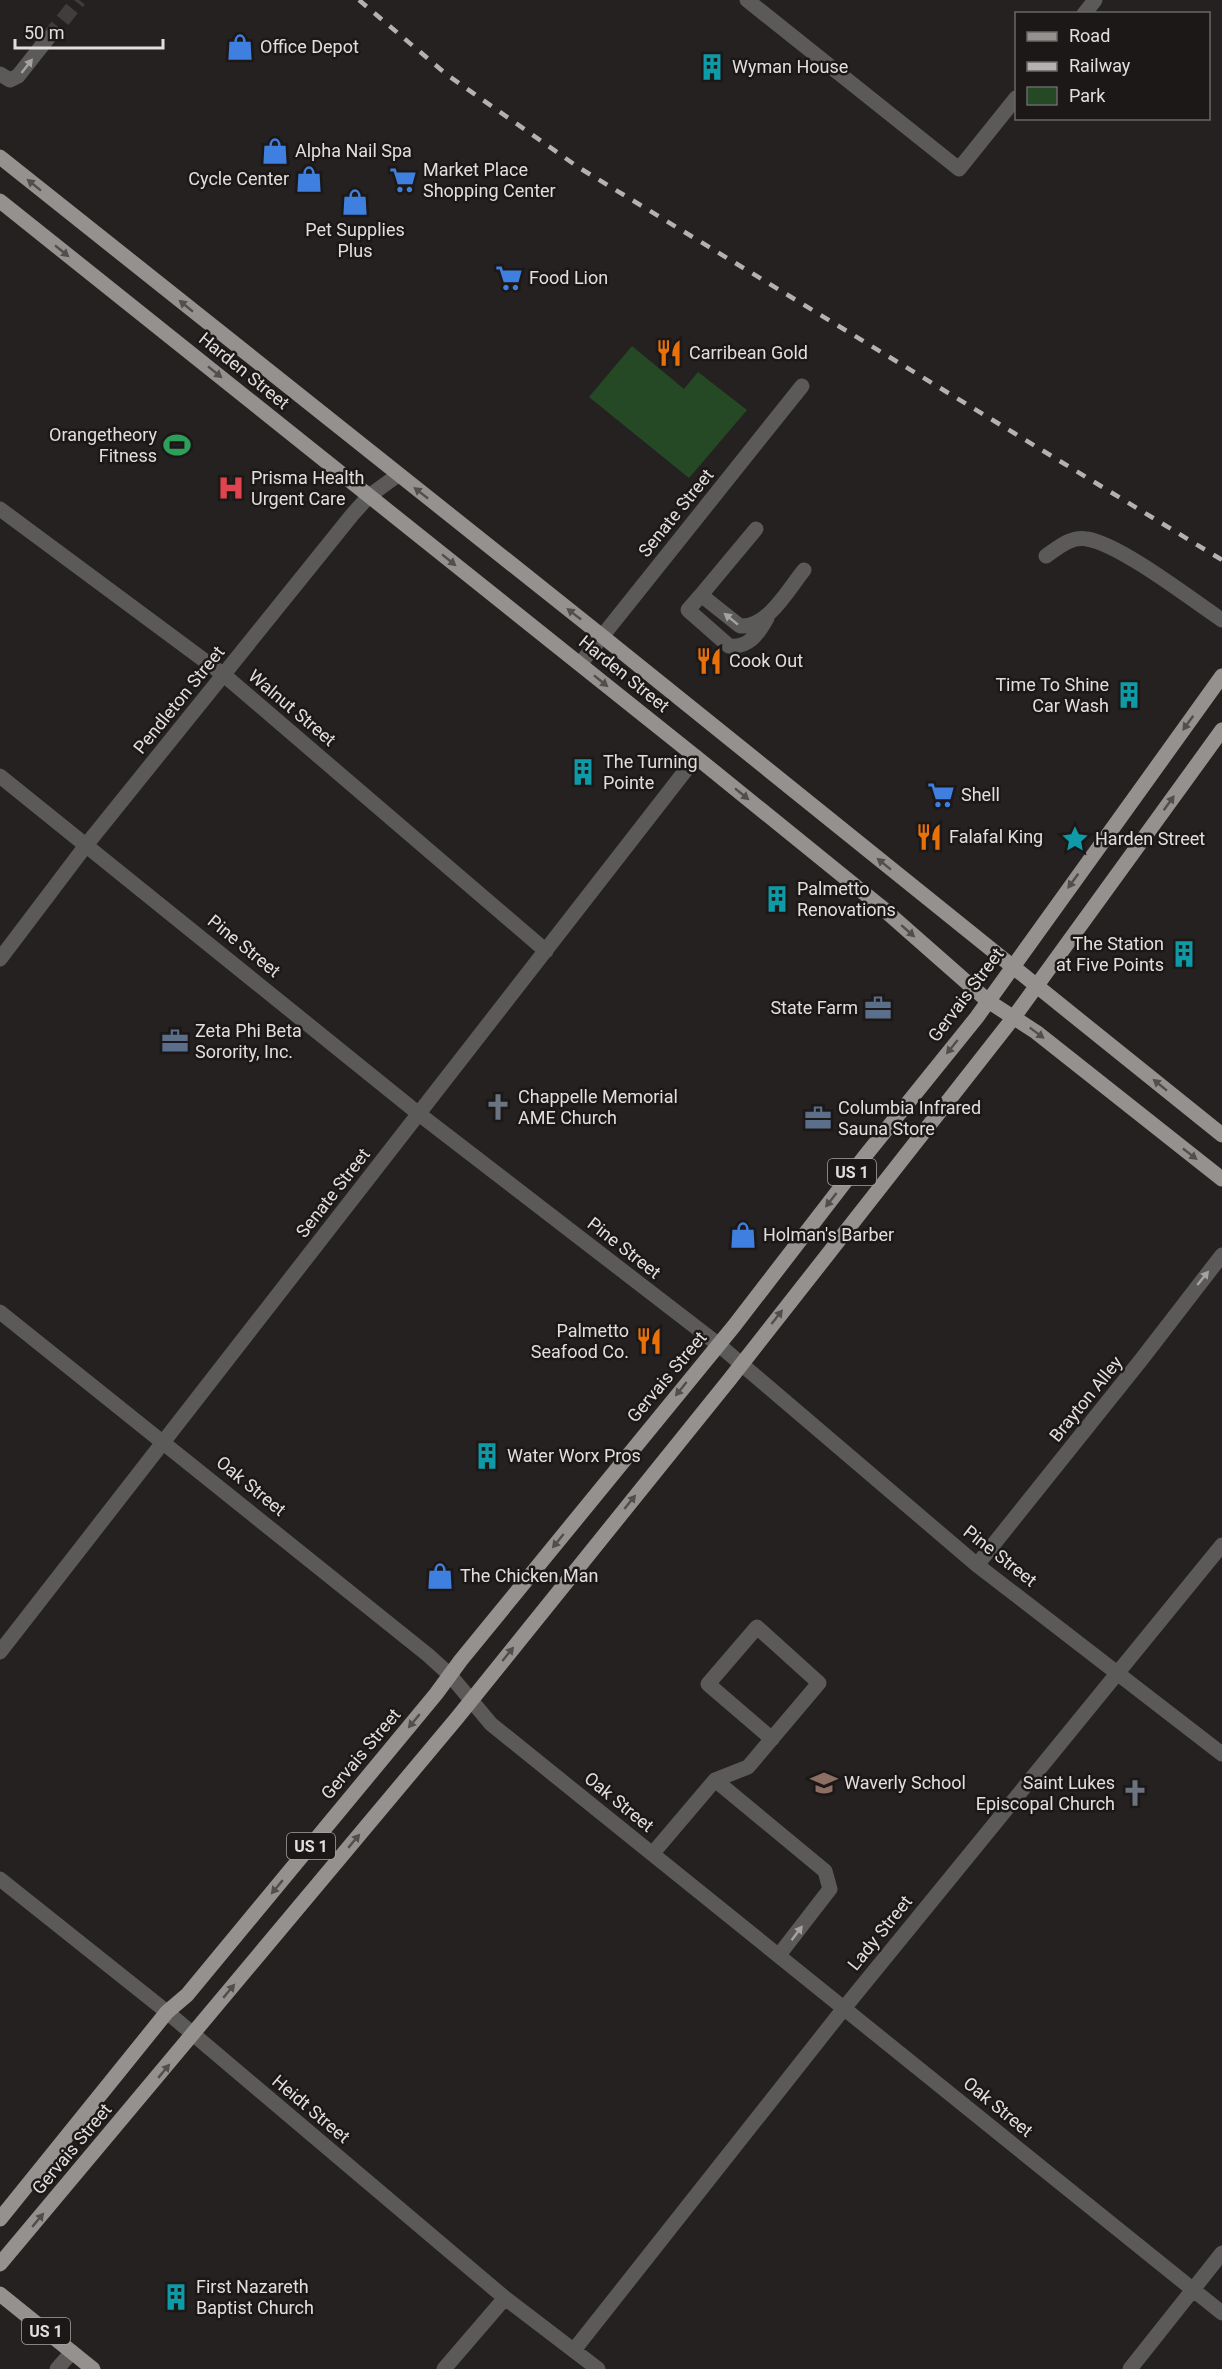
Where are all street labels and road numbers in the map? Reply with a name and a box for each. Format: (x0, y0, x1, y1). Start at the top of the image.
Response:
street label: Harden Street (195, 328, 294, 414)
street label: Senate Street (634, 464, 718, 561)
street label: Harden Street (575, 631, 674, 717)
street label: Pendleton Street (129, 641, 229, 758)
street label: Walnut Street (244, 665, 340, 750)
street label: Pine Street (204, 910, 285, 981)
street label: Gervais Street (923, 944, 1008, 1046)
street label: Senate Street (291, 1144, 374, 1241)
road number: US 1 (828, 1159, 876, 1185)
street label: Pine Street (583, 1212, 665, 1283)
street label: Gervais Street (623, 1327, 711, 1426)
street label: Brayton Alley (1045, 1351, 1127, 1446)
street label: Oak Street (212, 1451, 290, 1520)
street label: Pine Street (959, 1520, 1041, 1591)
street label: Gervais Street (317, 1704, 405, 1803)
street label: Oak Street (580, 1767, 658, 1836)
road number: US 1 (287, 1833, 335, 1859)
street label: Lady Street (843, 1891, 916, 1974)
street label: Heidt Street (268, 2070, 354, 2147)
street label: Oak Street (959, 2072, 1037, 2141)
street label: Gervais Street (28, 2099, 116, 2198)
road number: US 1 (22, 2318, 70, 2344)

